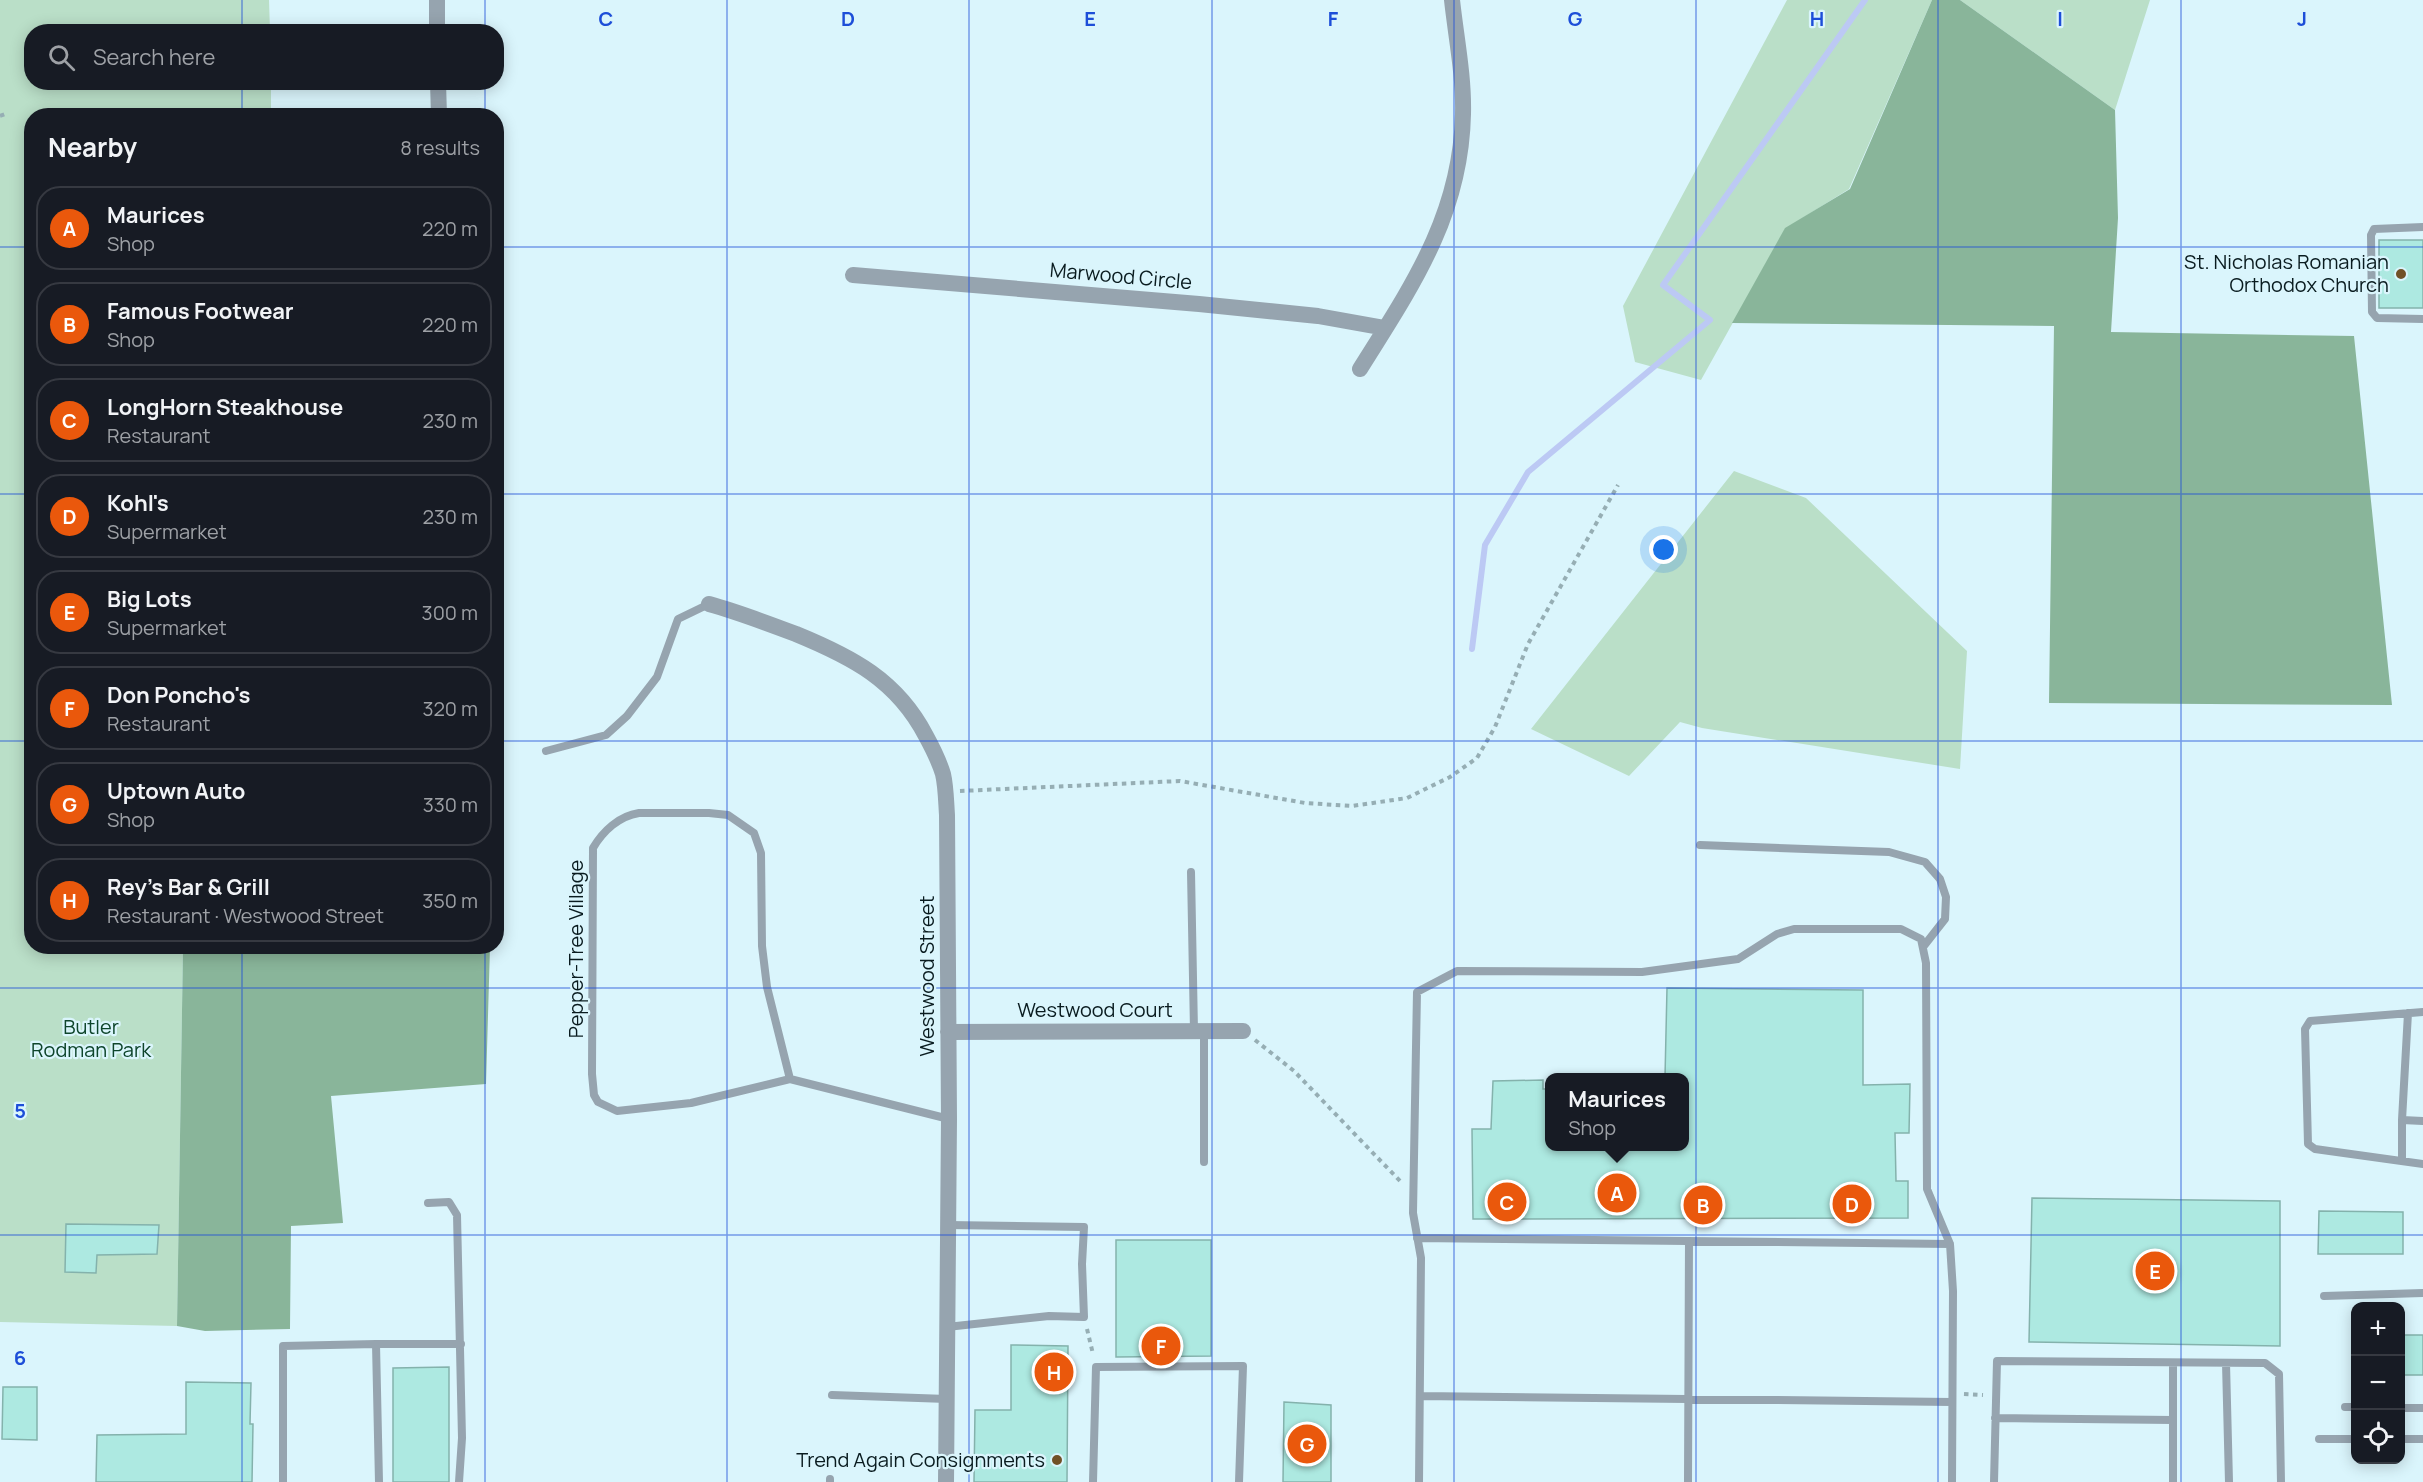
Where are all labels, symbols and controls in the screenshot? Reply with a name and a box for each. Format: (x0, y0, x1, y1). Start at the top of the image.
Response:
text: C (599, 5, 613, 32)
text: D (841, 5, 855, 32)
text: E (1084, 5, 1096, 32)
text: F (1328, 5, 1339, 32)
text: G (1568, 5, 1583, 32)
text: H (1810, 5, 1824, 32)
text: I (2057, 5, 2063, 32)
text: J (2297, 5, 2307, 32)
search box (24, 24, 504, 90)
icon: search (45, 41, 78, 74)
text: Search here (93, 42, 215, 72)
text: Nearby (48, 129, 137, 165)
text: 8 results (400, 134, 480, 161)
text: Maurices (107, 200, 205, 230)
text: A (63, 215, 76, 242)
text: 220 m (422, 215, 478, 242)
text: Shop (107, 230, 155, 257)
place label: St. Nicholas Romanian Orthodox Church (2184, 248, 2389, 298)
street label: Marwood Circle (1049, 256, 1193, 295)
marker: St. Nicholas Romanian Orthodox Church (2394, 267, 2408, 281)
text: Famous Footwear (107, 296, 294, 326)
text: B (63, 311, 76, 338)
text: 220 m (422, 311, 478, 338)
text: Shop (107, 326, 155, 353)
text: LongHorn Steakhouse (107, 392, 343, 422)
text: C (62, 407, 77, 434)
text: 230 m (422, 407, 478, 434)
text: Restaurant (107, 422, 211, 449)
text: Kohl's (107, 488, 169, 518)
text: D (62, 503, 77, 530)
text: 230 m (422, 503, 478, 530)
text: Supermarket (107, 518, 227, 545)
your location (1649, 535, 1678, 564)
text: Big Lots (107, 584, 192, 614)
text: E (64, 599, 75, 626)
text: 300 m (422, 599, 478, 626)
text: Supermarket (107, 614, 227, 641)
text: Don Poncho's (107, 680, 250, 710)
text: F (64, 695, 75, 722)
text: 320 m (422, 695, 478, 722)
text: Restaurant (107, 710, 211, 737)
text: Uptown Auto (107, 776, 245, 806)
text: G (62, 791, 77, 818)
text: 330 m (423, 791, 478, 818)
text: Shop (107, 806, 155, 833)
street label: Pepper-Tree Village (562, 860, 589, 1038)
text: Rey's Bar & Grill (107, 872, 270, 902)
text: H (62, 887, 77, 914)
text: 350 m (422, 887, 478, 914)
street label: Westwood Street (913, 896, 940, 1056)
text: Restaurant · Westwood Street (107, 902, 384, 929)
street label: Westwood Court (1017, 996, 1173, 1023)
park label: Butler Rodman Park (31, 1013, 152, 1063)
popup (1545, 1073, 1689, 1151)
text: Maurices (1568, 1084, 1666, 1114)
text: 5 (14, 1097, 26, 1124)
text: Shop (1568, 1114, 1616, 1141)
pin: A (1598, 1170, 1636, 1216)
pin: C (1488, 1180, 1526, 1224)
pin: B (1684, 1182, 1722, 1228)
pin: D (1832, 1182, 1872, 1226)
pin: E (2136, 1248, 2174, 1294)
map controls (2351, 1302, 2405, 1464)
button: + (2351, 1302, 2405, 1356)
pin: F (1142, 1324, 1180, 1368)
text: 6 (14, 1344, 26, 1371)
pin: H (1034, 1350, 1074, 1394)
button: − (2351, 1356, 2405, 1410)
button: locate (2351, 1410, 2405, 1464)
pin: G (1288, 1422, 1326, 1466)
place label: Trend Again Consignments (796, 1446, 1045, 1473)
marker: Trend Again Consignments (1050, 1453, 1064, 1467)

